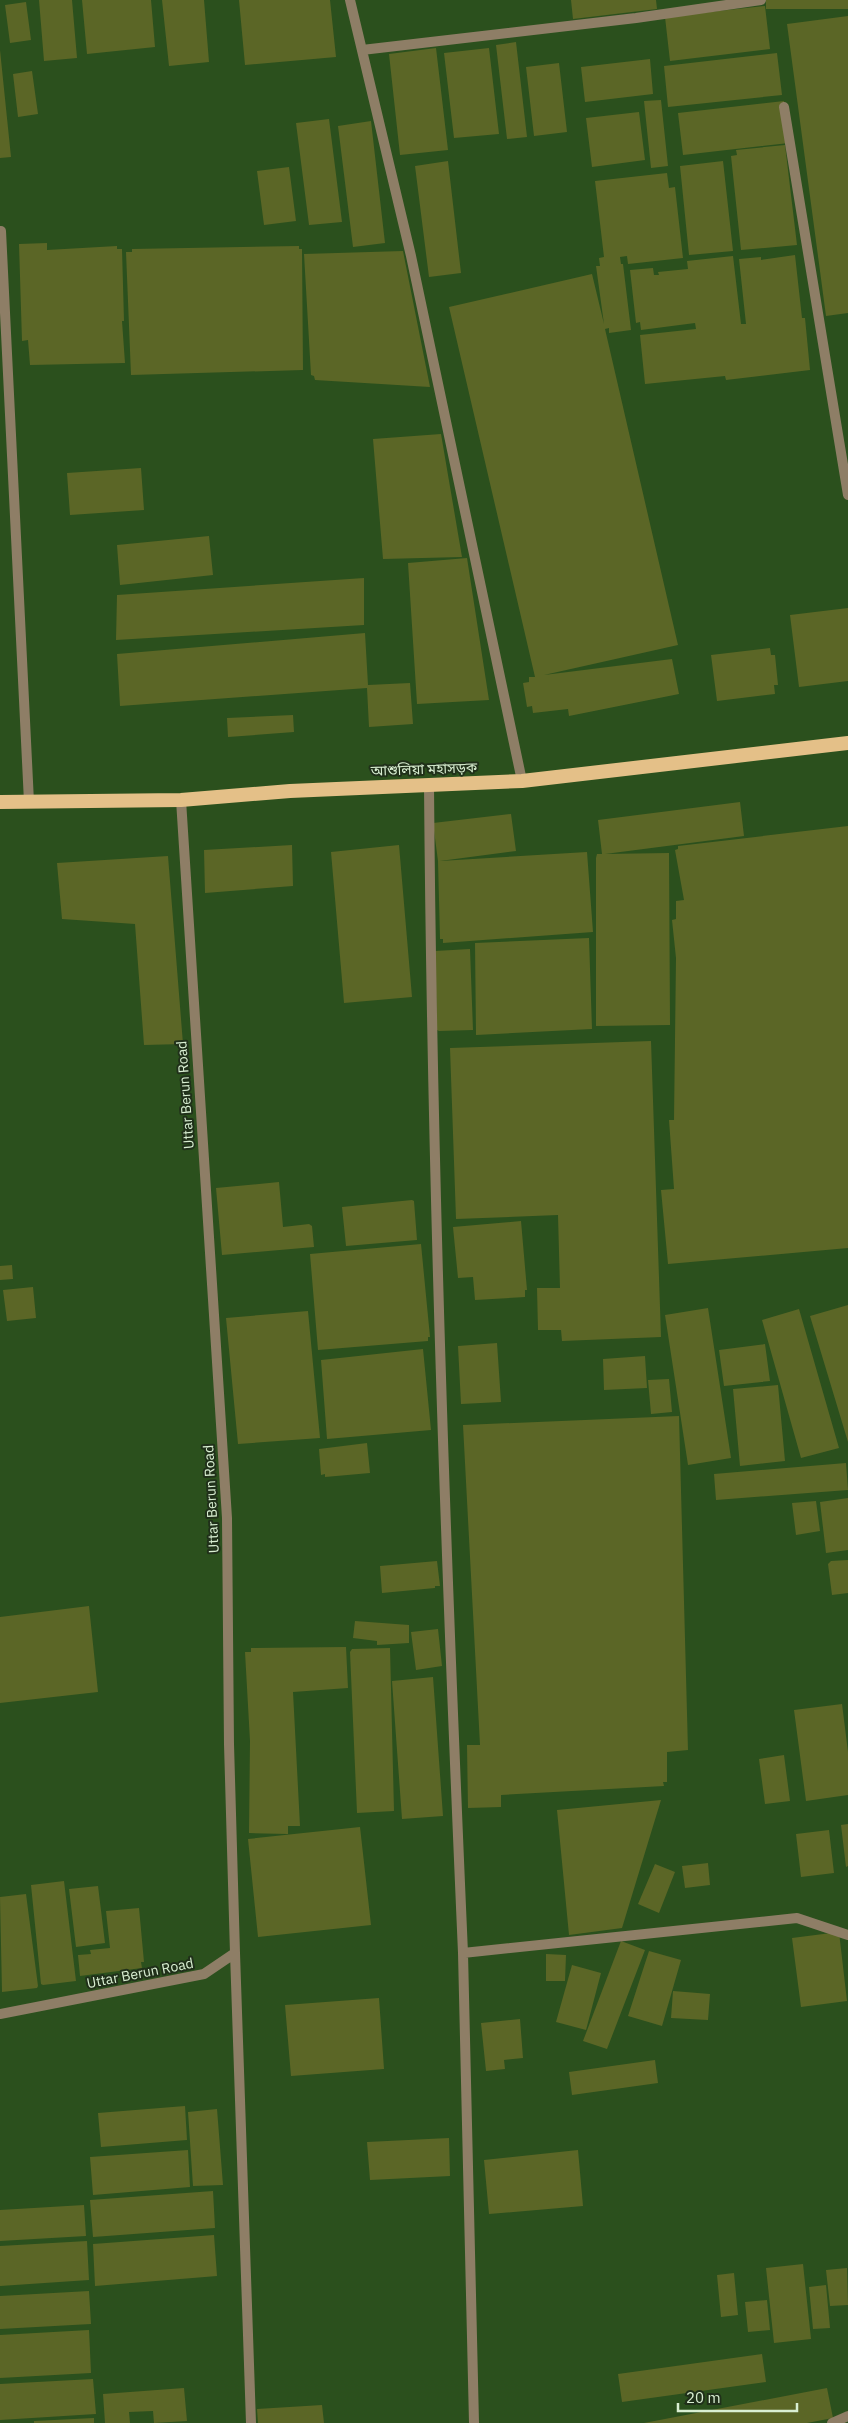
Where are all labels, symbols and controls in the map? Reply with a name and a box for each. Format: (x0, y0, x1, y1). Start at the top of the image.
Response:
street label: আশুলিয়া মহাসড়ক (370, 758, 478, 780)
street label: Uttar Berun Road (172, 1040, 198, 1150)
street label: Uttar Berun Road (199, 1444, 223, 1554)
street label: Uttar Berun Road (85, 1954, 195, 1992)
scale bar (678, 2380, 797, 2412)
text: 20 m (686, 2388, 721, 2407)

